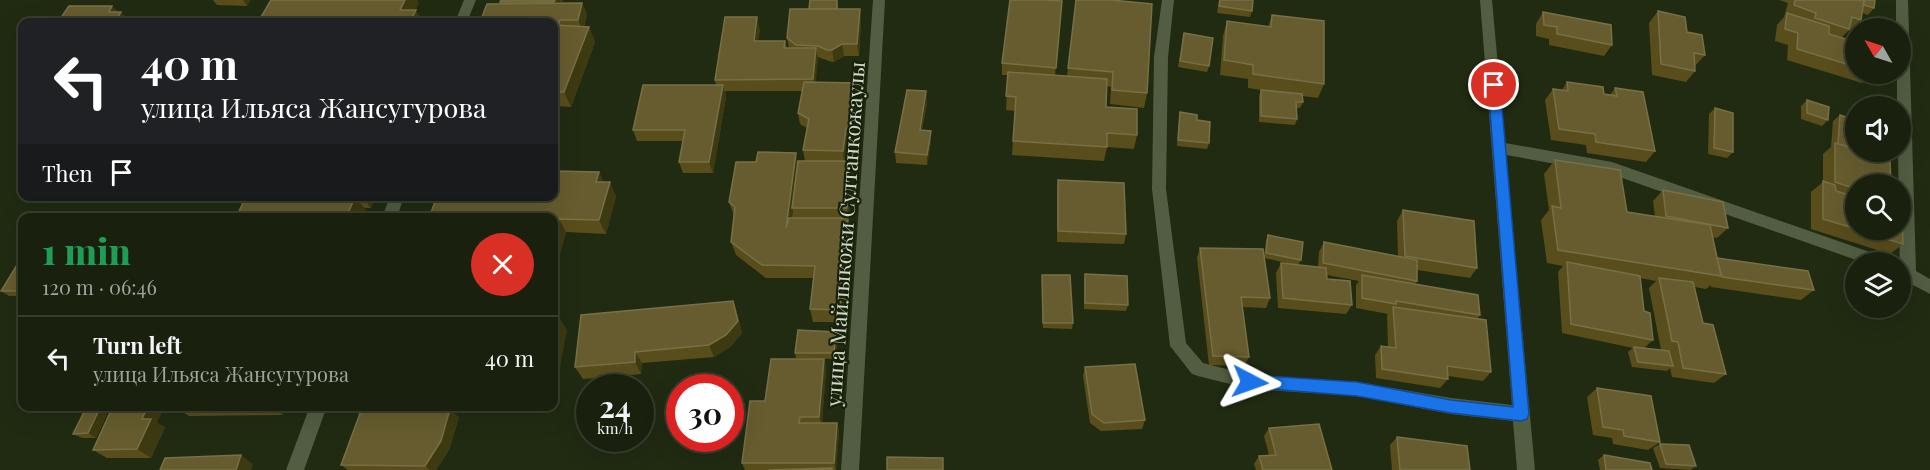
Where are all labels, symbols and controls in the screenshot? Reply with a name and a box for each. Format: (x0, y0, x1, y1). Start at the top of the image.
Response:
north arrow (1845, 18, 1911, 84)
map controls (1845, 18, 1911, 318)
text: 40 m (141, 35, 238, 91)
icon: left (42, 42, 120, 120)
pin (1468, 59, 1519, 110)
street label: улица Майлыкожи Султанкожаулы (818, 60, 870, 409)
icon: arrive (1477, 68, 1510, 101)
text: улица Ильяса Жансугурова (141, 89, 487, 125)
button: sound (1845, 96, 1911, 162)
icon: arrive (105, 156, 138, 189)
text: Then (42, 158, 93, 188)
button: search (1845, 174, 1911, 240)
text: 1 min (42, 226, 131, 274)
button: close (471, 233, 534, 296)
button: layers (1845, 252, 1911, 318)
text: 120 m · 06:46 (42, 273, 157, 300)
text: Turn left (93, 330, 182, 360)
icon: left (42, 342, 75, 375)
text: 40 m (485, 343, 534, 373)
position arrow (1218, 350, 1282, 414)
text: улица Ильяса Жансугурова (93, 360, 349, 387)
speed limit sign: 30 (666, 374, 744, 452)
text: 24 (599, 386, 631, 426)
text: km/h (597, 418, 633, 438)

